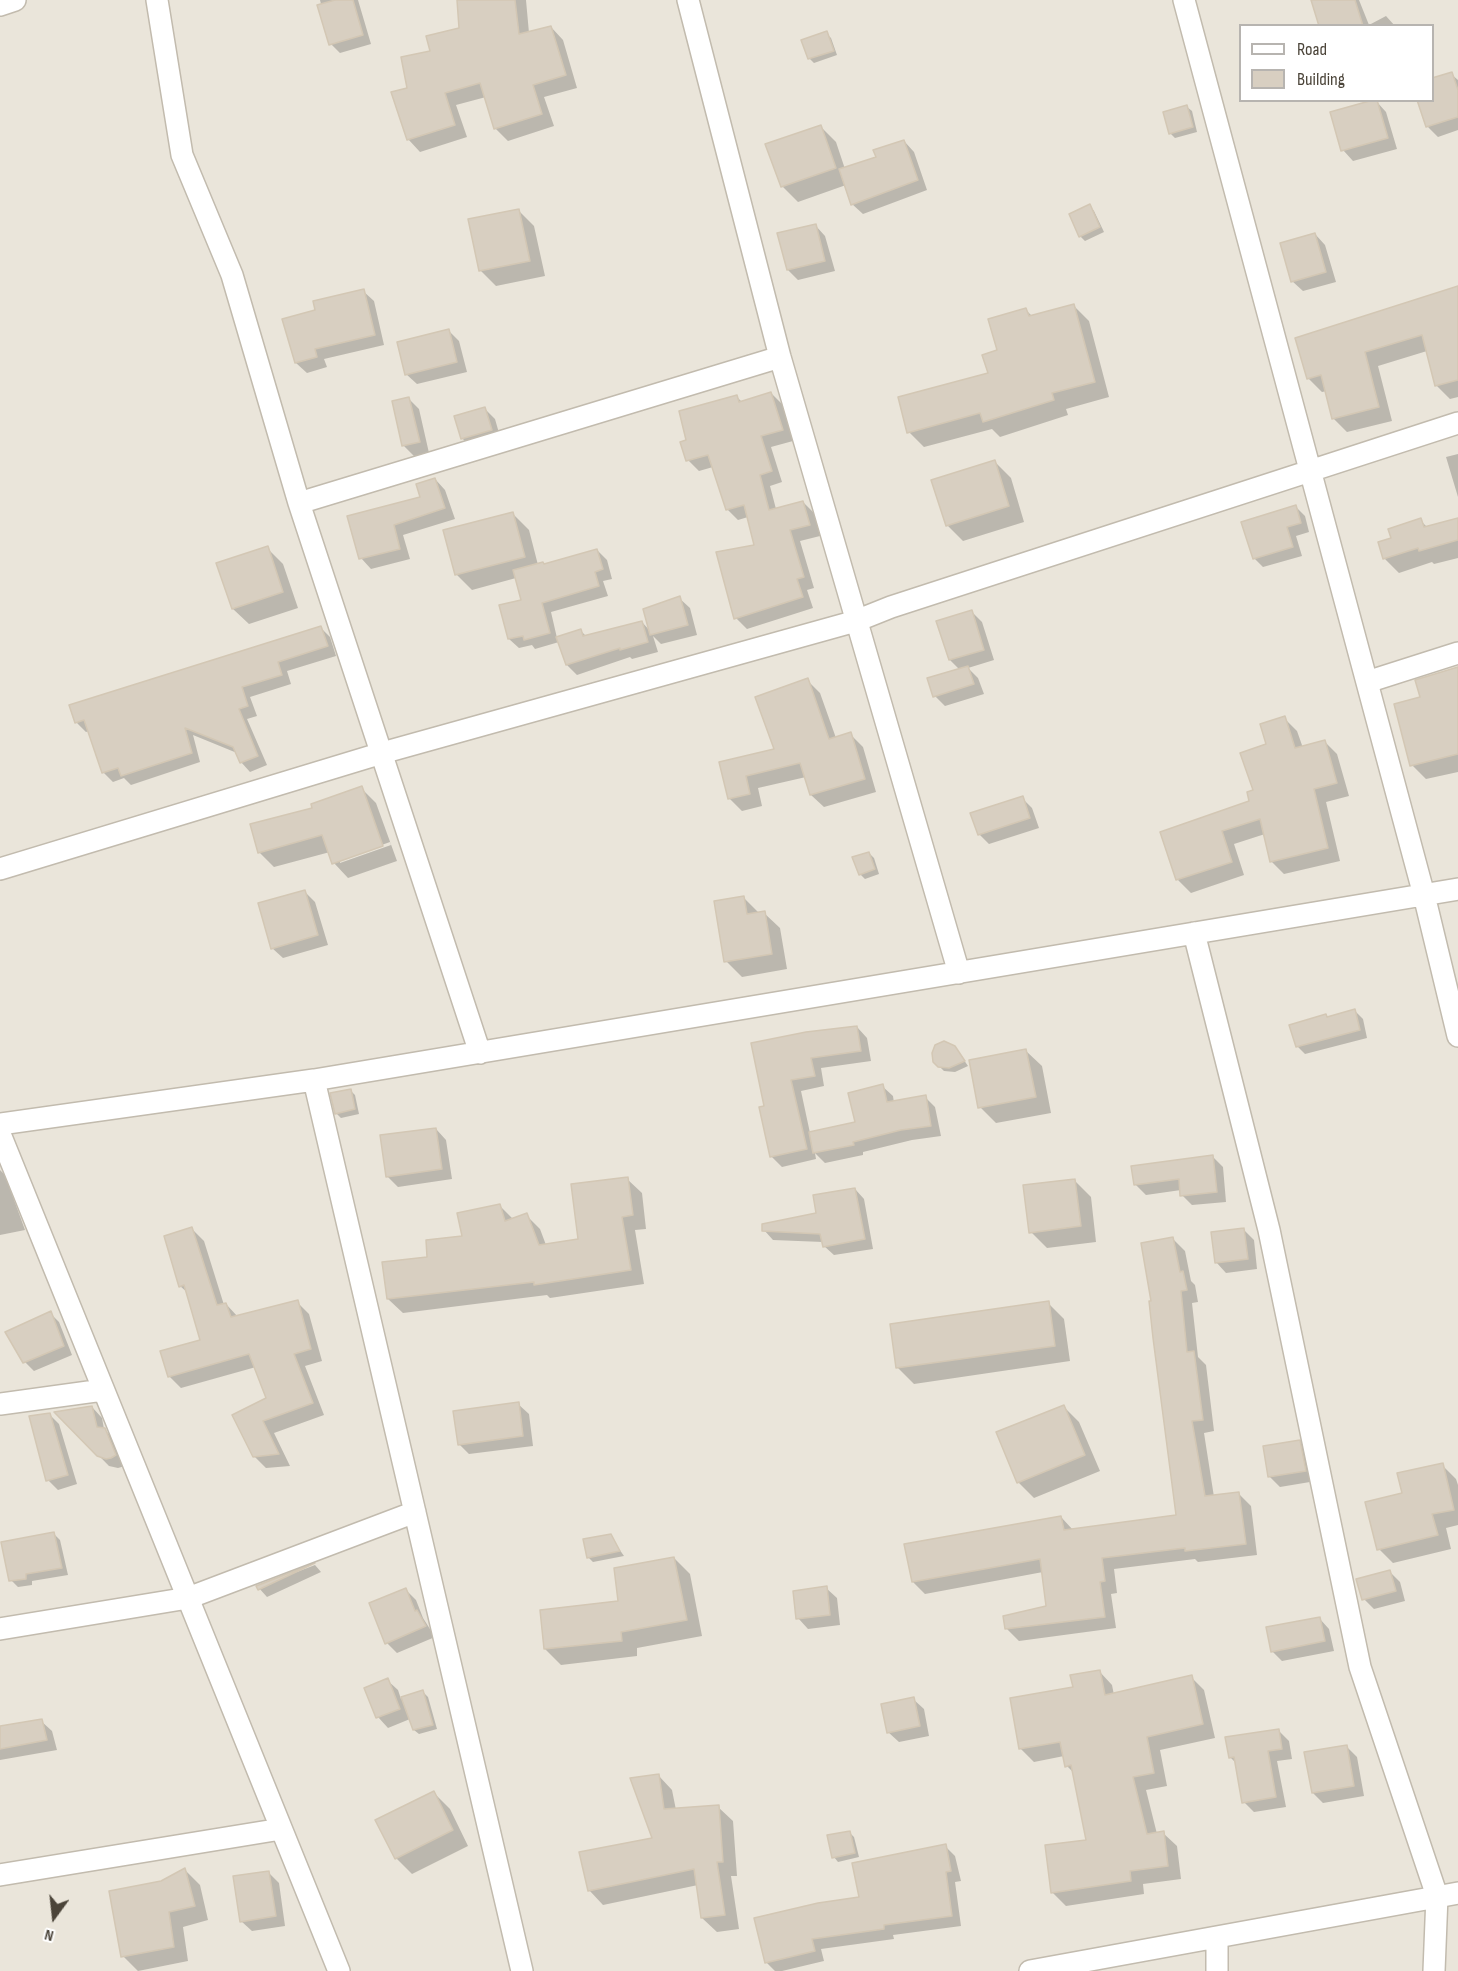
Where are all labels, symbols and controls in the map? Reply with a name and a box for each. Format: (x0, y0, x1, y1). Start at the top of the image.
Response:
legend (1239, 24, 1434, 102)
text: Road (1297, 39, 1327, 60)
text: Building (1297, 69, 1345, 90)
north arrow (24, 1887, 84, 1947)
text: N (43, 1925, 56, 1945)

